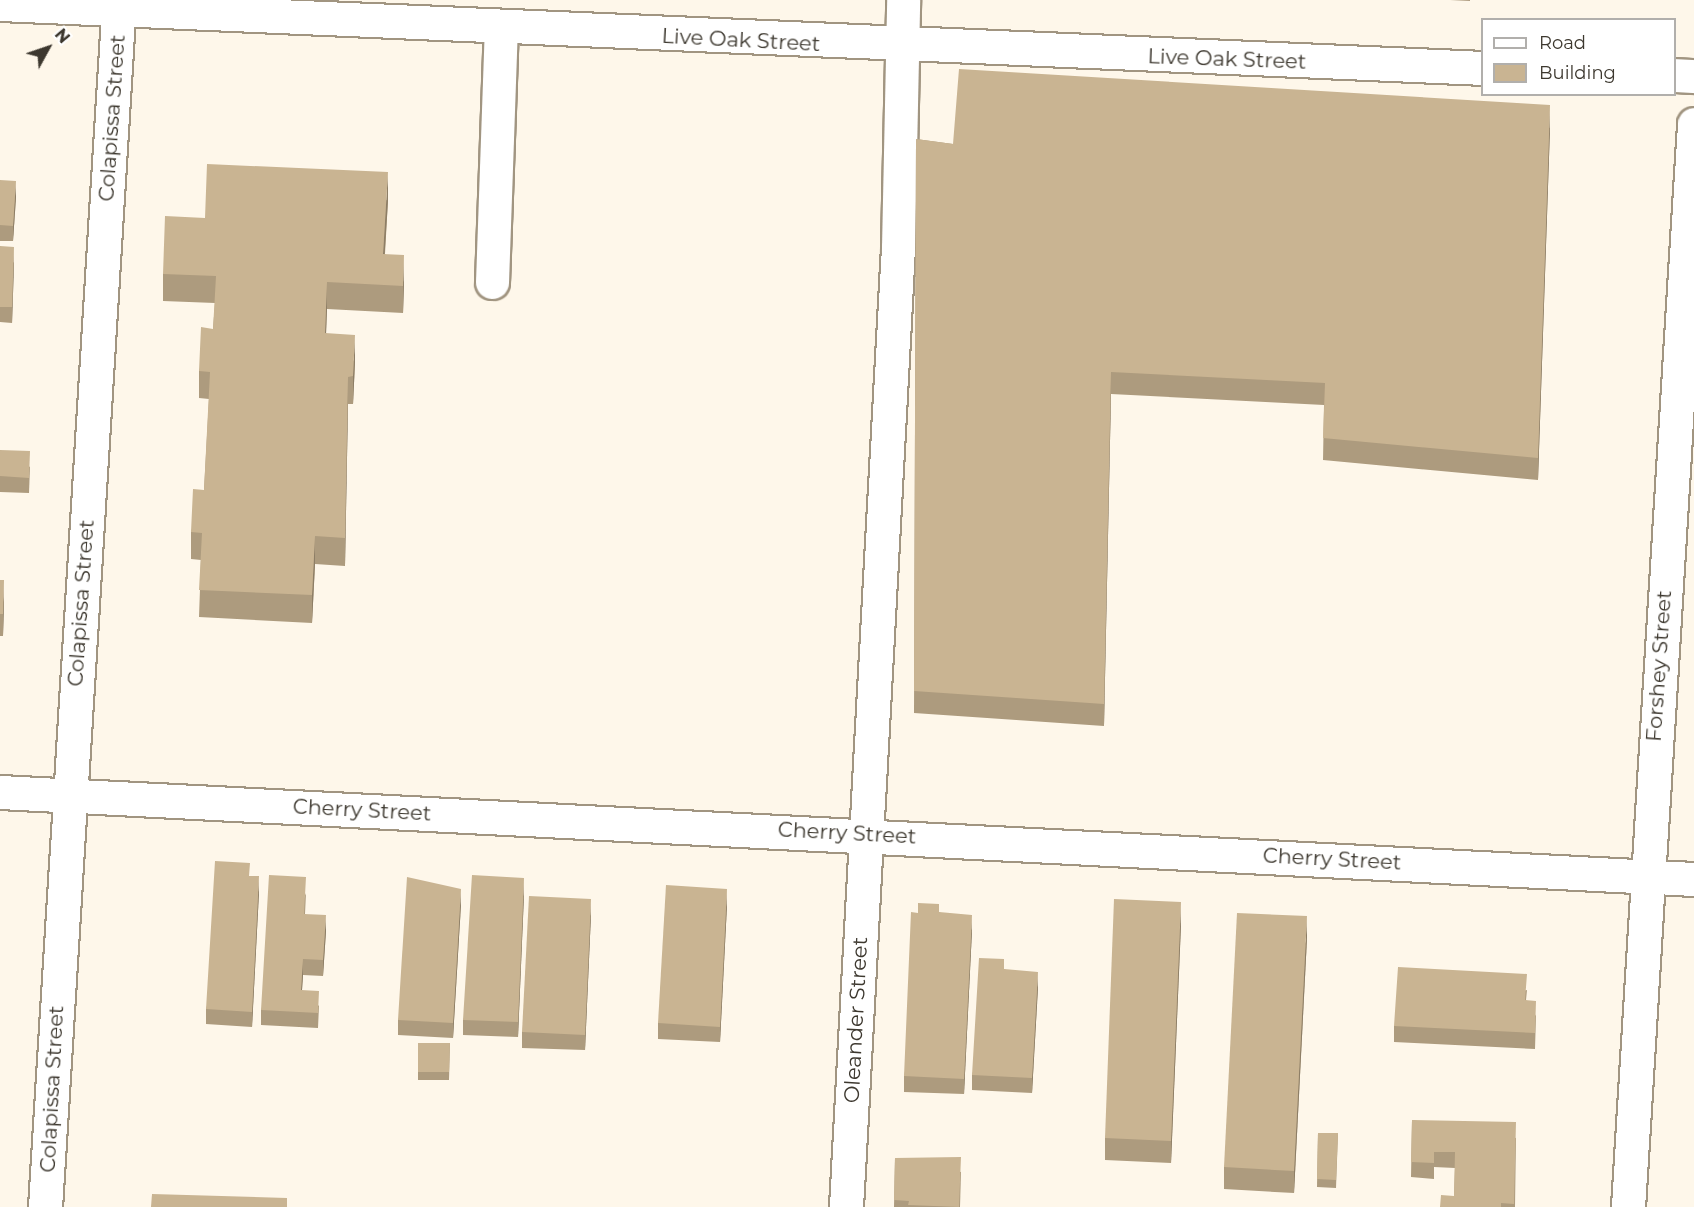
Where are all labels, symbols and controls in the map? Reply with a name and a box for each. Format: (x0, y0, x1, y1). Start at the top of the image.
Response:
north arrow (18, 18, 78, 78)
legend (1481, 18, 1676, 96)
street label: Live Oak Street (661, 23, 821, 57)
text: N (51, 25, 74, 47)
text: Road (1539, 32, 1586, 54)
street label: Colapissa Street (94, 34, 130, 202)
street label: Live Oak Street (1147, 44, 1307, 74)
text: Building (1539, 62, 1616, 84)
street label: Colapissa Street (63, 519, 99, 687)
street label: Forshey Street (1641, 589, 1677, 743)
street label: Cherry Street (292, 794, 432, 826)
street label: Cherry Street (777, 817, 917, 849)
street label: Cherry Street (1262, 843, 1402, 875)
street label: Oleander Street (839, 936, 873, 1104)
street label: Colapissa Street (35, 1005, 69, 1173)

